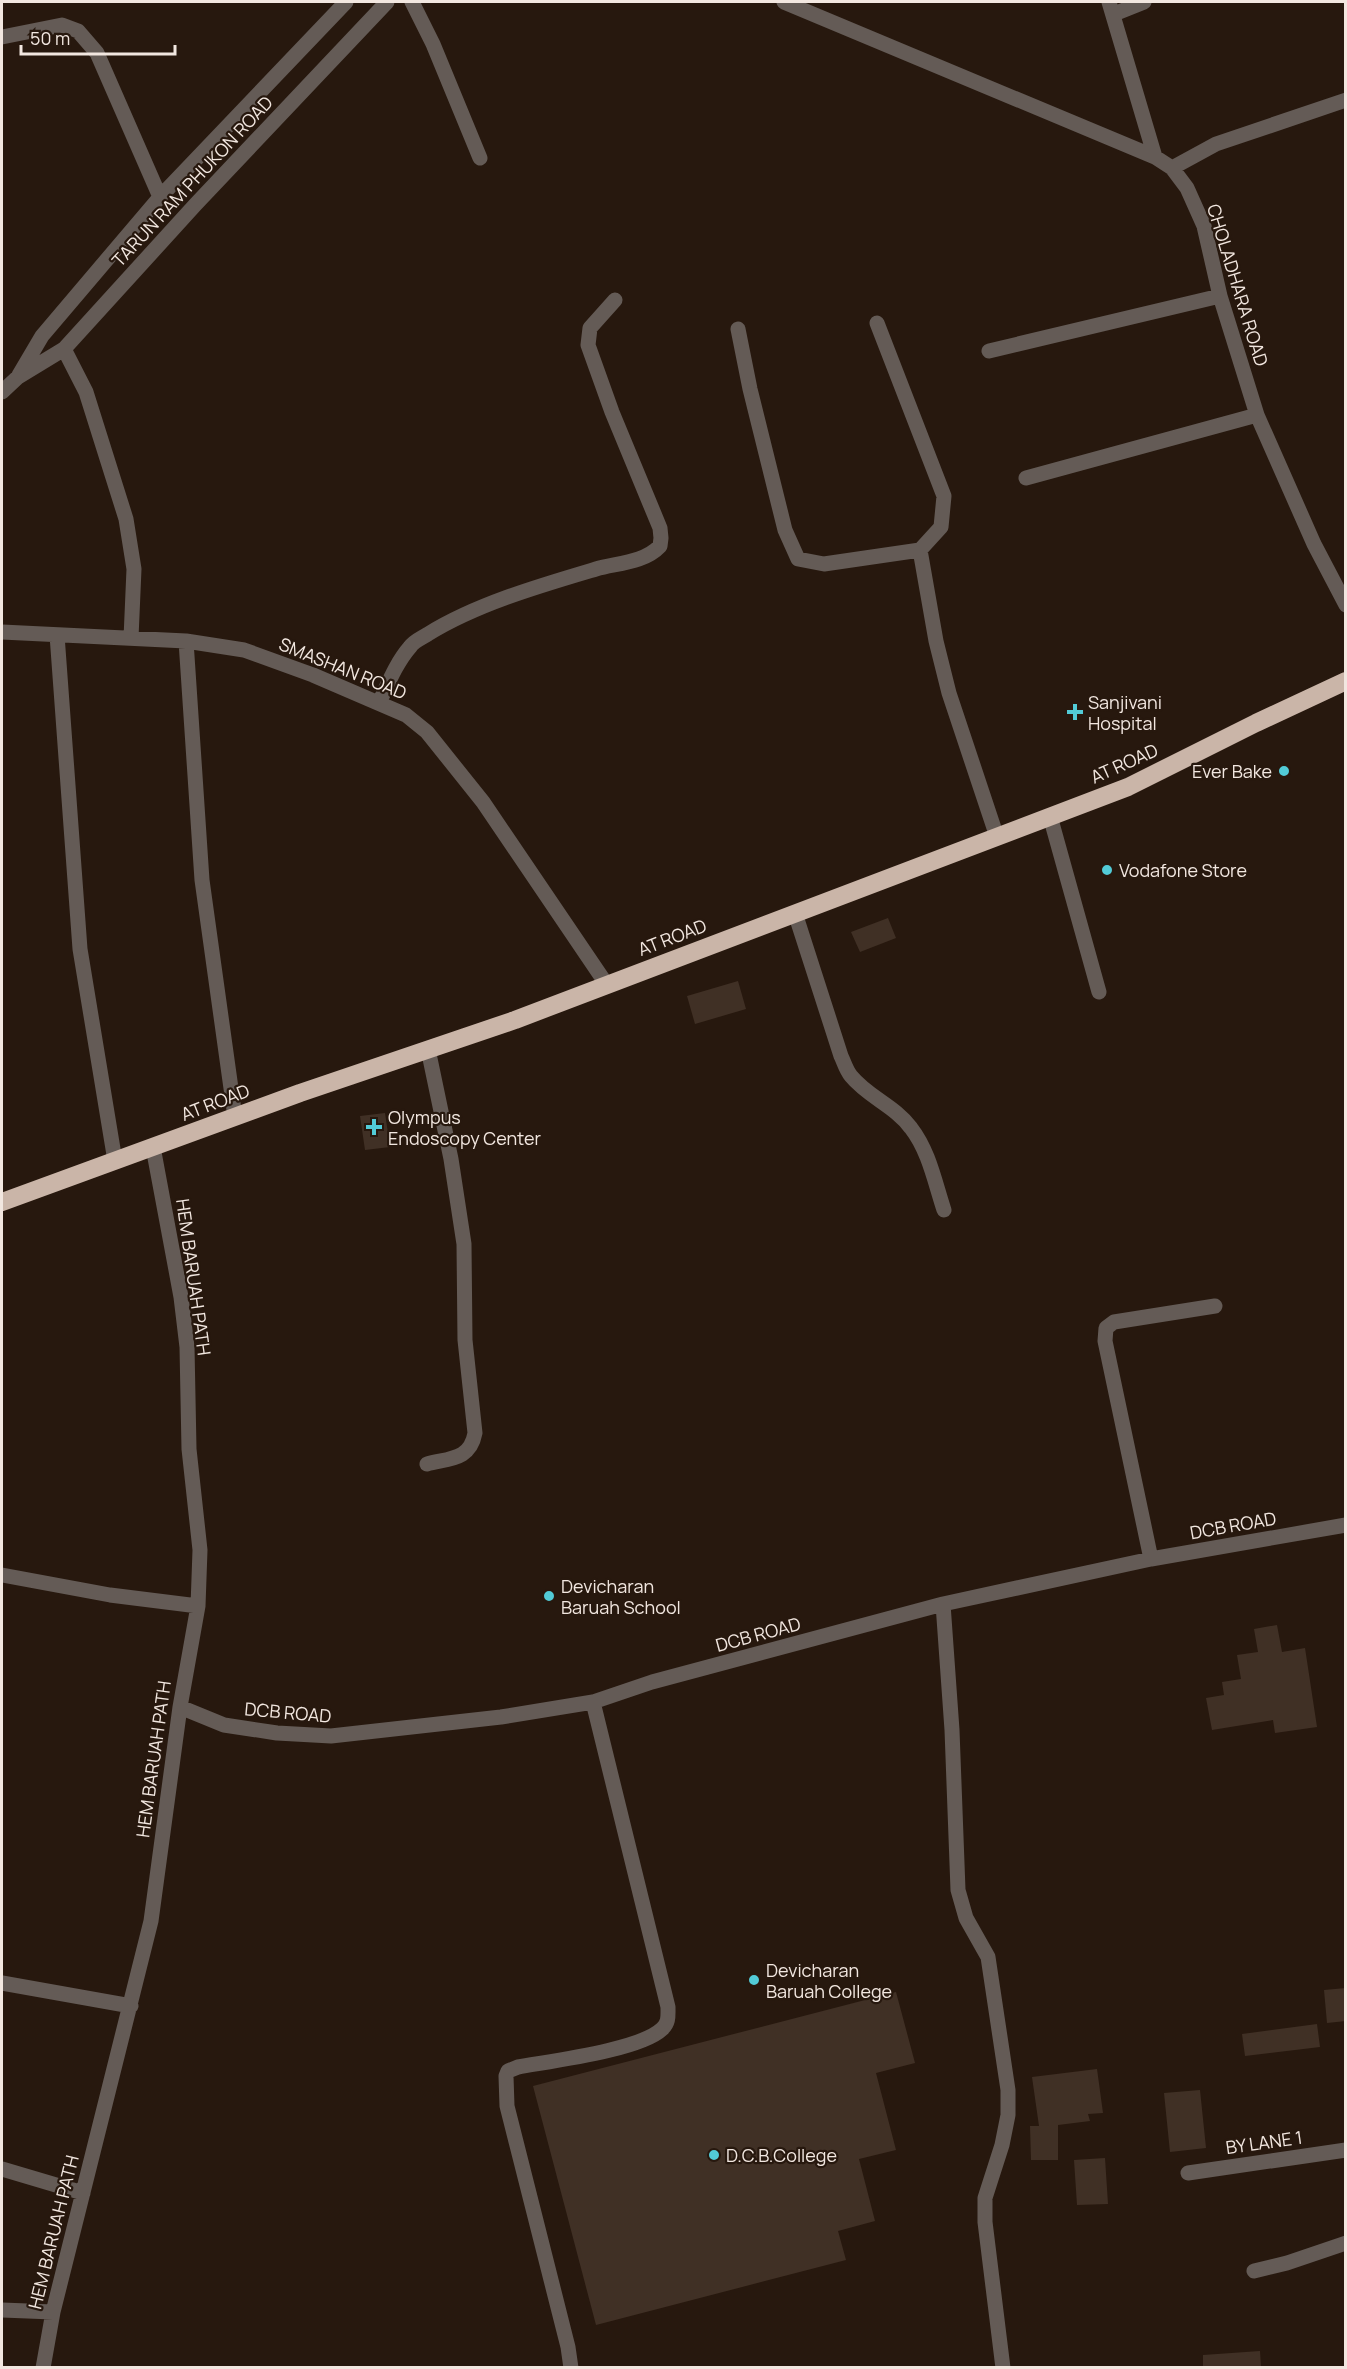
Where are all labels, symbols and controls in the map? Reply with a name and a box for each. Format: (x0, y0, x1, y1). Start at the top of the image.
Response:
scale bar (21, 18, 176, 56)
text: 50 m (30, 26, 70, 50)
street label: TARUN RAM PHUKON ROAD (106, 90, 278, 272)
street label: CHOLADHARA ROAD (1202, 201, 1274, 369)
street label: SMASHAN ROAD (276, 631, 410, 705)
place label: Sanjivani Hospital (1088, 690, 1162, 735)
marker: Sanjivani Hospital (1066, 703, 1084, 721)
street label: AT ROAD (1086, 737, 1162, 789)
place label: Ever Bake (1192, 759, 1272, 783)
marker: Ever Bake (1277, 764, 1291, 778)
place label: Vodafone Store (1119, 858, 1247, 882)
marker: Vodafone Store (1100, 863, 1114, 877)
street label: AT ROAD (634, 913, 710, 961)
street label: AT ROAD (177, 1078, 253, 1126)
place label: Olympus Endoscopy Center (388, 1105, 541, 1150)
marker: Olympus Endoscopy Center (365, 1118, 383, 1136)
street label: HEM BARUAH PATH (171, 1197, 217, 1357)
street label: DCB ROAD (1188, 1506, 1278, 1544)
place label: Devicharan Baruah School (561, 1574, 681, 1619)
marker: Devicharan Baruah School (542, 1589, 556, 1603)
street label: DCB ROAD (713, 1611, 803, 1657)
street label: HEM BARUAH PATH (130, 1679, 176, 1839)
street label: DCB ROAD (244, 1696, 332, 1728)
place label: Devicharan Baruah College (766, 1958, 892, 2003)
marker: Devicharan Baruah College (747, 1973, 761, 1987)
street label: BY LANE 1 (1224, 2125, 1304, 2159)
place label: D.C.B.College (726, 2143, 837, 2167)
marker: D.C.B.College (707, 2148, 721, 2162)
street label: HEM BARUAH PATH (22, 2153, 84, 2311)

